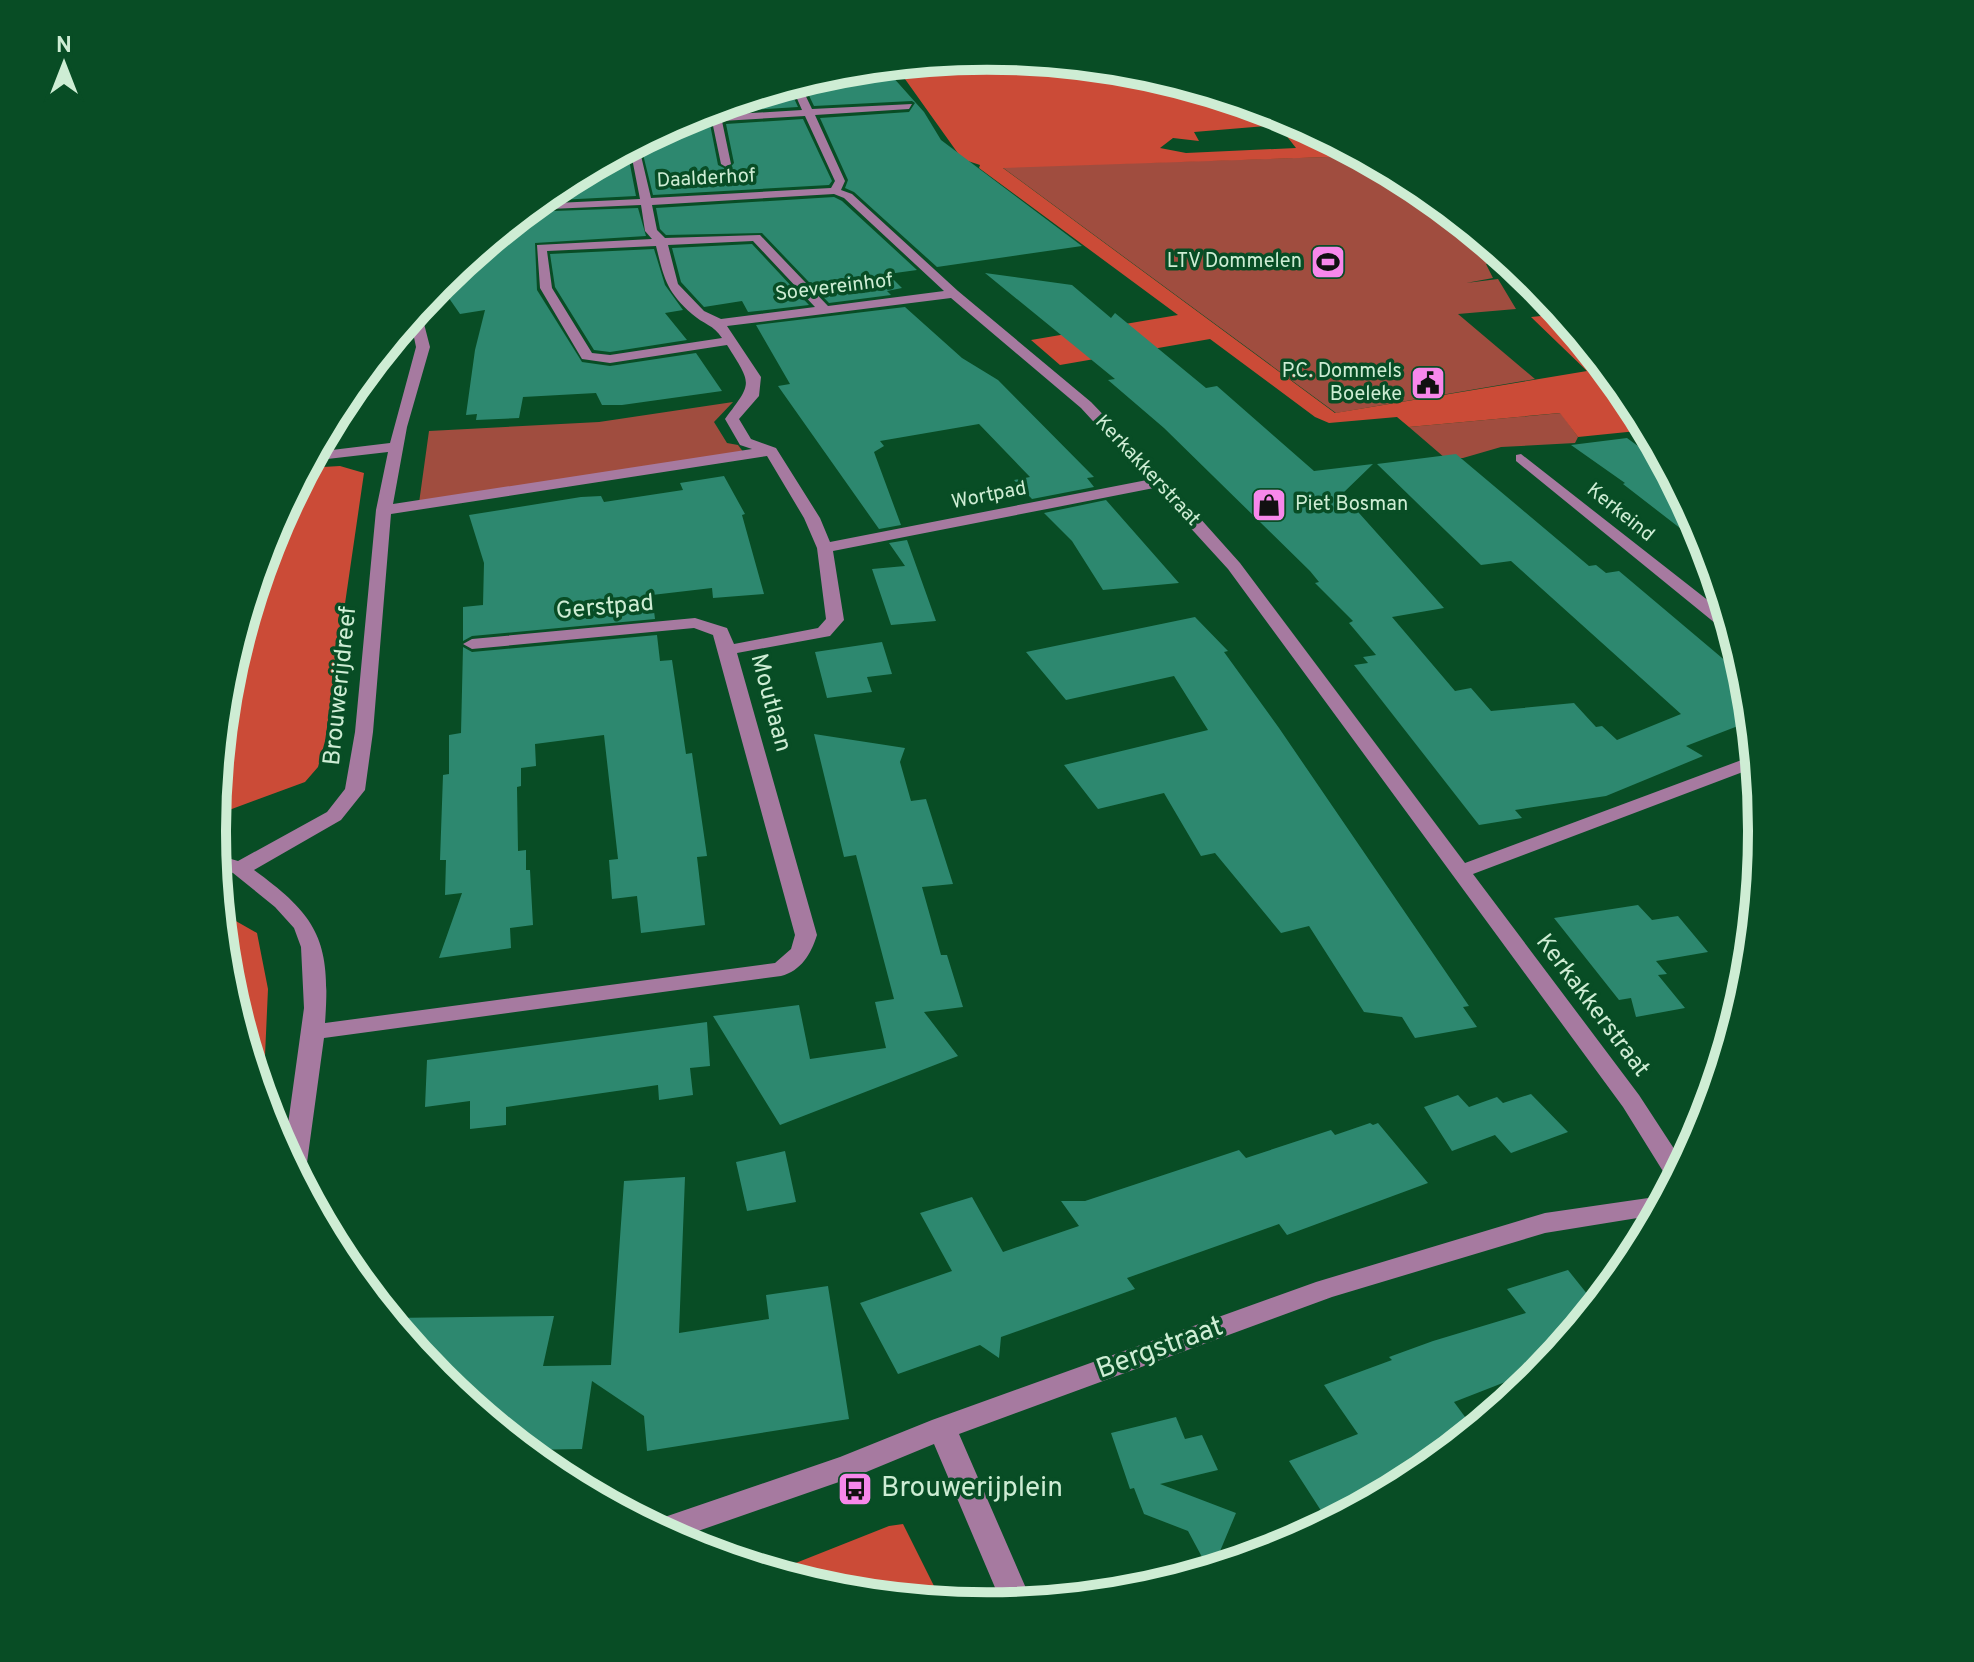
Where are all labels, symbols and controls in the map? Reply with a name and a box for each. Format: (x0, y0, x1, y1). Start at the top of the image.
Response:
north arrow (24, 24, 104, 104)
text: N (56, 33, 72, 60)
street label: Daalderhof (656, 163, 756, 195)
sports icon: LTV Dommelen (1309, 243, 1347, 281)
place label: LTV Dommelen (1167, 249, 1302, 275)
street label: Soevereinhof (774, 268, 895, 308)
place label: P.C. Dommels Boeleke (1282, 359, 1402, 408)
public building icon: P.C. Dommels Boeleke (1409, 364, 1447, 402)
street label: Kerkakkerstraat (1089, 410, 1205, 532)
street label: Wortpad (949, 476, 1029, 516)
street label: Kerkeind (1581, 478, 1659, 548)
shop icon: Piet Bosman (1250, 486, 1288, 524)
place label: Piet Bosman (1295, 492, 1408, 518)
street label: Gerstpad (555, 589, 655, 627)
street label: Brouwerijdreef (318, 605, 364, 767)
street label: Moutlaan (743, 651, 797, 755)
street label: Kerkakkerstraat (1528, 929, 1656, 1083)
street label: Bergstraat (1092, 1309, 1228, 1389)
bus stop icon: Brouwerijplein (836, 1470, 874, 1508)
place label: Brouwerijplein (881, 1471, 1063, 1507)

